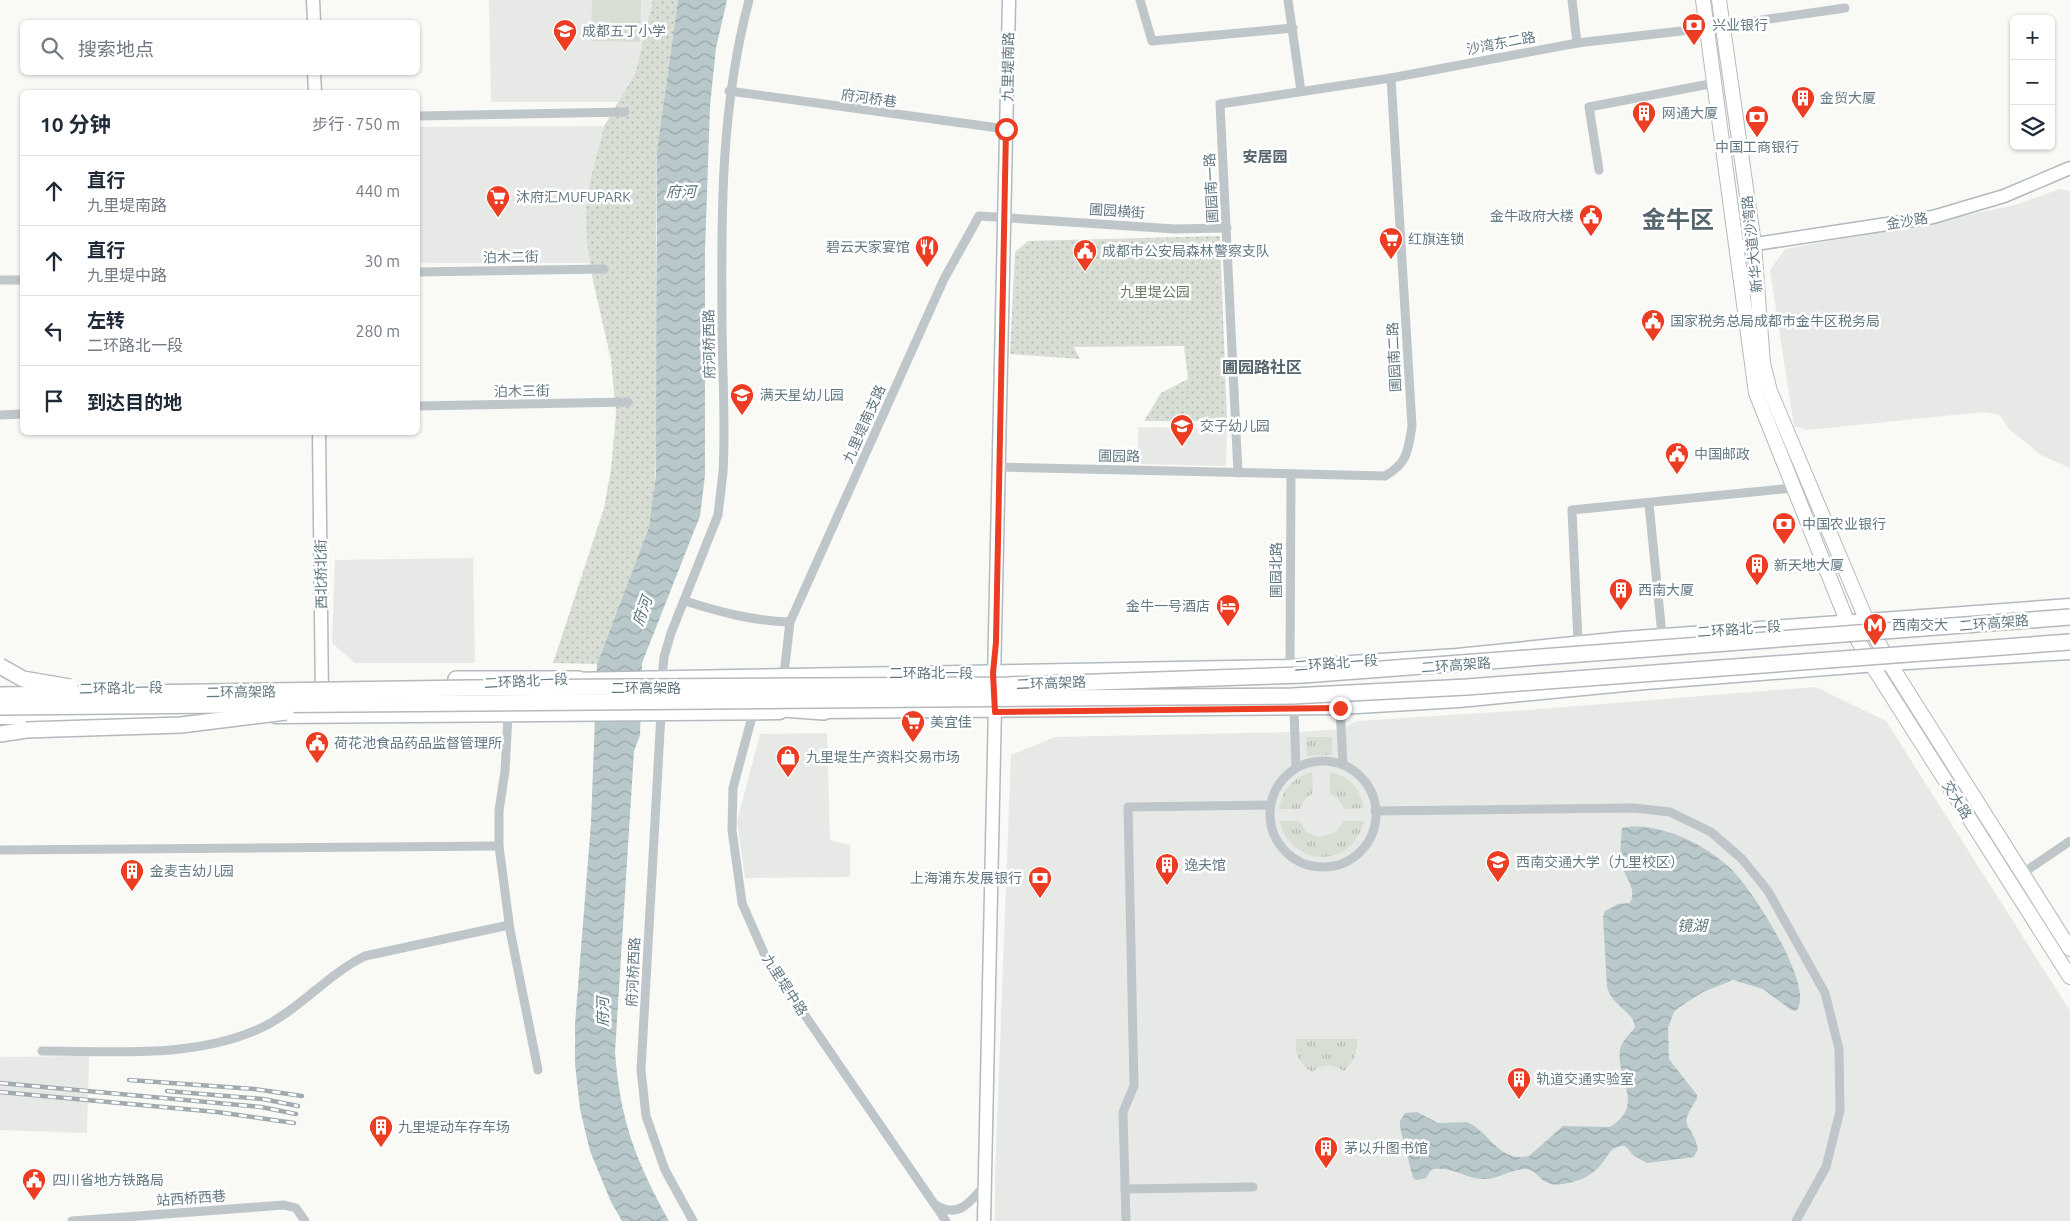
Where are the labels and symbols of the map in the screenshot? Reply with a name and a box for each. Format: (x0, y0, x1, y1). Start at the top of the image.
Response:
bank icon: 兴业银行 (1681, 12, 1707, 46)
place label: 兴业银行 (1712, 17, 1768, 33)
school or university icon: 成都五丁小学 (552, 18, 578, 52)
place label: 成都五丁小学 (582, 23, 666, 39)
street label: 沙湾东二路 (1465, 28, 1537, 58)
street label: 九里堤南路 (999, 32, 1017, 102)
building icon: 金贸大厦 (1790, 85, 1816, 119)
street label: 府河桥巷 (840, 86, 898, 110)
place label: 金贸大厦 (1820, 90, 1876, 106)
building icon: 网通大厦 (1631, 100, 1657, 134)
bank icon: 中国工商银行 (1744, 104, 1770, 138)
place label: 网通大厦 (1662, 105, 1718, 121)
route start (995, 118, 1018, 141)
place label: 中国工商银行 (1715, 139, 1799, 155)
district label: 安居园 (1242, 148, 1288, 165)
street label: 圃园南一路 (1201, 153, 1221, 223)
water label: 府河 (666, 183, 699, 200)
supermarket icon: 沐府汇MUFUPARK (485, 184, 511, 218)
place label: 沐府汇MUFUPARK (516, 189, 631, 205)
street label: 新华大道沙湾路 (1739, 194, 1765, 294)
street label: 圃园横街 (1089, 201, 1145, 221)
public building icon: 金牛政府大楼 (1578, 203, 1604, 237)
district label: 金牛区 (1642, 206, 1714, 233)
place label: 金牛政府大楼 (1490, 208, 1574, 224)
street label: 金沙路 (1885, 210, 1929, 232)
supermarket icon: 红旗连锁 (1378, 226, 1404, 260)
place label: 红旗连锁 (1408, 231, 1464, 247)
restaurant icon: 碧云天家宴馆 (914, 234, 940, 268)
public building icon: 成都市公安局森林警察支队 (1072, 238, 1098, 272)
place label: 碧云天家宴馆 (826, 239, 910, 255)
place label: 成都市公安局森林警察支队 (1102, 243, 1270, 259)
street label: 泊木二街 (483, 249, 539, 265)
park label: 九里堤公园 (1120, 284, 1190, 300)
public building icon: 国家税务总局成都市金牛区税务局 (1640, 308, 1666, 342)
street label: 府河桥西路 (700, 309, 718, 379)
place label: 国家税务总局成都市金牛区税务局 (1670, 313, 1880, 329)
street label: 圃园南二路 (1384, 322, 1404, 392)
district label: 圃园路社区 (1222, 358, 1302, 376)
school or university icon: 满天星幼儿园 (729, 382, 755, 416)
street label: 九里堤南支路 (840, 382, 888, 466)
street label: 泊木三街 (494, 383, 550, 399)
place label: 满天星幼儿园 (760, 387, 844, 403)
school or university icon: 交子幼儿园 (1169, 413, 1195, 447)
place label: 交子幼儿园 (1200, 418, 1270, 434)
public building icon: 中国邮政 (1664, 441, 1690, 475)
place label: 中国邮政 (1694, 446, 1750, 462)
street label: 圃园路 (1098, 448, 1140, 464)
bank icon: 中国农业银行 (1771, 511, 1797, 545)
place label: 中国农业银行 (1802, 516, 1886, 532)
street label: 西北桥北街 (312, 539, 330, 609)
street label: 圃园北路 (1268, 542, 1284, 598)
building icon: 新天地大厦 (1744, 552, 1770, 586)
place label: 新天地大厦 (1774, 557, 1844, 573)
building icon: 西南大厦 (1608, 577, 1634, 611)
place label: 西南大厦 (1638, 582, 1694, 598)
water label: 府河 (629, 591, 656, 628)
hotel icon: 金牛一号酒店 (1215, 593, 1241, 627)
place label: 金牛一号酒店 (1126, 598, 1210, 614)
metro station icon: 西南交大 (1862, 612, 1888, 646)
street label: 二环高架路 (1958, 612, 2030, 634)
place label: 西南交大 (1892, 617, 1948, 633)
street label: 二环路北一段 (1697, 618, 1781, 640)
street label: 二环路北一段 (1294, 652, 1378, 674)
street label: 二环高架路 (1421, 655, 1491, 675)
street label: 二环路北一段 (889, 665, 973, 681)
street label: 二环路北一段 (484, 671, 568, 691)
street label: 二环高架路 (1016, 674, 1086, 692)
street label: 二环路北一段 (79, 679, 163, 697)
street label: 二环高架路 (611, 680, 681, 696)
street label: 二环高架路 (206, 683, 276, 701)
route end (1329, 697, 1352, 720)
supermarket icon: 美宜佳 (900, 709, 926, 743)
place label: 美宜佳 (930, 714, 972, 730)
public building icon: 荷花池食品药品监督管理所 (304, 730, 330, 764)
place label: 荷花池食品药品监督管理所 (334, 735, 502, 751)
shop icon: 九里堤生产资料交易市场 (775, 744, 801, 778)
place label: 九里堤生产资料交易市场 (806, 749, 960, 765)
street label: 交大路 (1939, 778, 1975, 822)
school or university icon: 西南交通大学（九里校区） (1485, 849, 1511, 883)
building icon: 逸夫馆 (1154, 852, 1180, 886)
place label: 西南交通大学（九里校区） (1516, 854, 1684, 870)
place label: 逸夫馆 (1184, 857, 1226, 873)
building icon: 金麦吉幼儿园 (119, 858, 145, 892)
place label: 金麦吉幼儿园 (150, 863, 234, 879)
bank icon: 上海浦东发展银行 (1027, 865, 1053, 899)
place label: 上海浦东发展银行 (910, 870, 1022, 886)
water label: 镜湖 (1677, 917, 1709, 934)
street label: 府河桥西路 (623, 937, 643, 1007)
street label: 九里堤中路 (759, 951, 811, 1019)
water label: 府河 (594, 994, 611, 1027)
building icon: 轨道交通实验室 (1506, 1066, 1532, 1100)
place label: 轨道交通实验室 (1536, 1071, 1634, 1087)
building icon: 九里堤动车存车场 (368, 1114, 394, 1148)
place label: 九里堤动车存车场 (398, 1119, 510, 1135)
building icon: 茅以升图书馆 (1313, 1135, 1339, 1169)
place label: 茅以升图书馆 (1344, 1140, 1428, 1156)
public building icon: 四川省地方铁路局 (21, 1167, 47, 1201)
place label: 四川省地方铁路局 (52, 1172, 164, 1188)
street label: 站西桥西巷 (156, 1188, 226, 1208)

